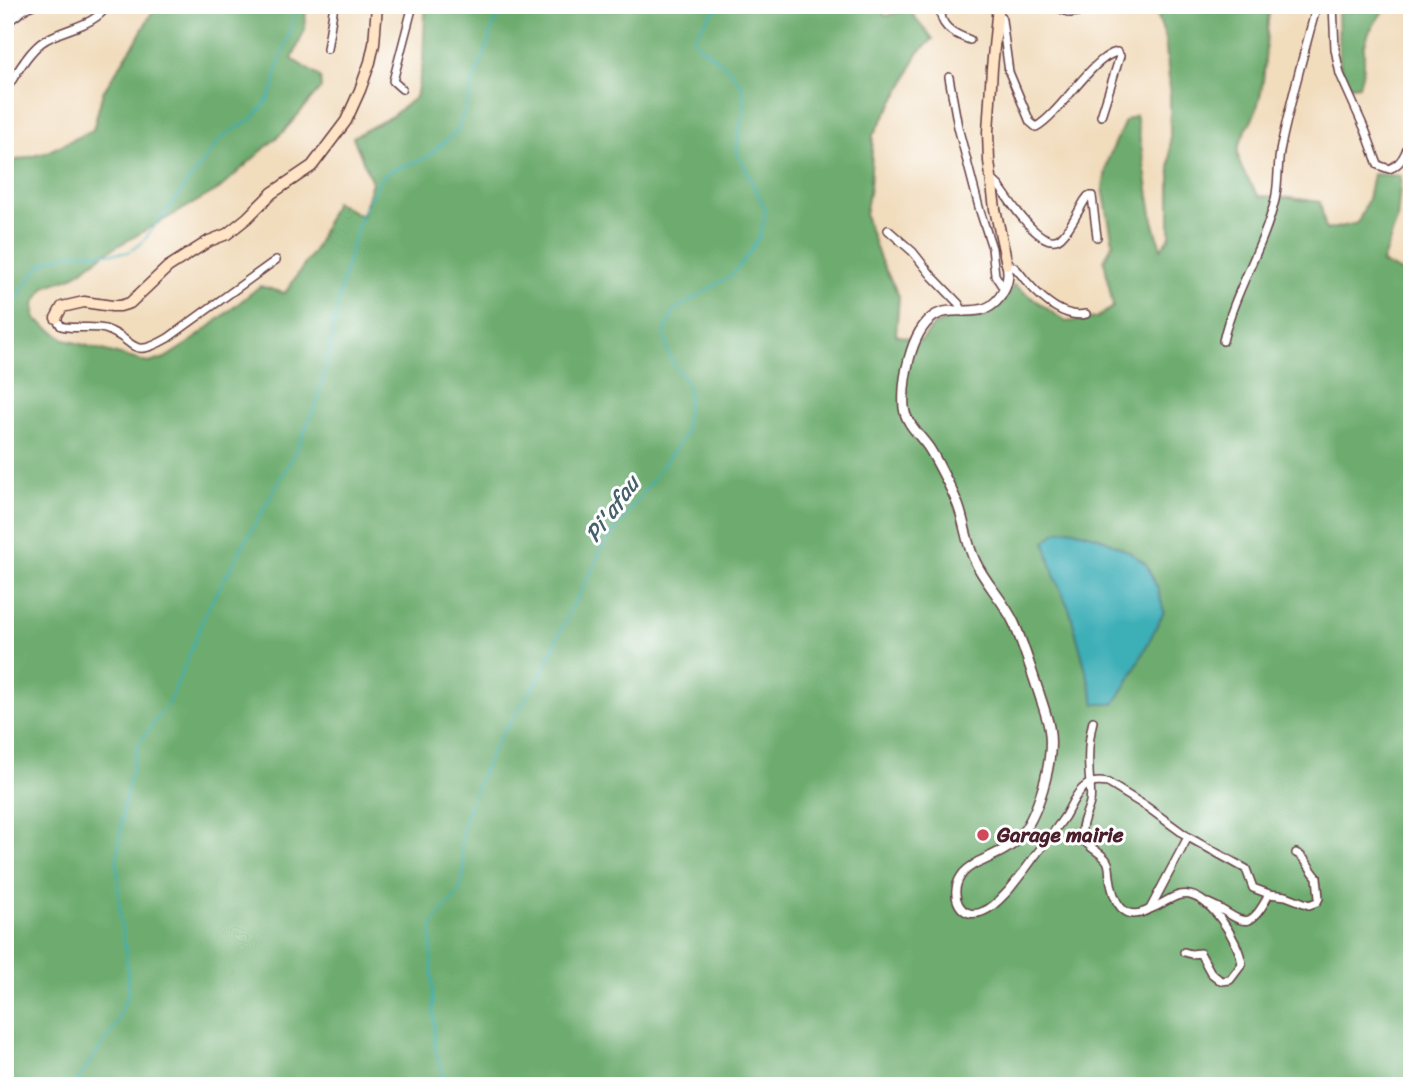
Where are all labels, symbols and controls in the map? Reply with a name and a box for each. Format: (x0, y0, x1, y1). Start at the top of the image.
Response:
water label: Pi'afau (574, 465, 652, 551)
place label: Garage mairie (996, 816, 1124, 854)
marker: Garage mairie (975, 827, 991, 843)

